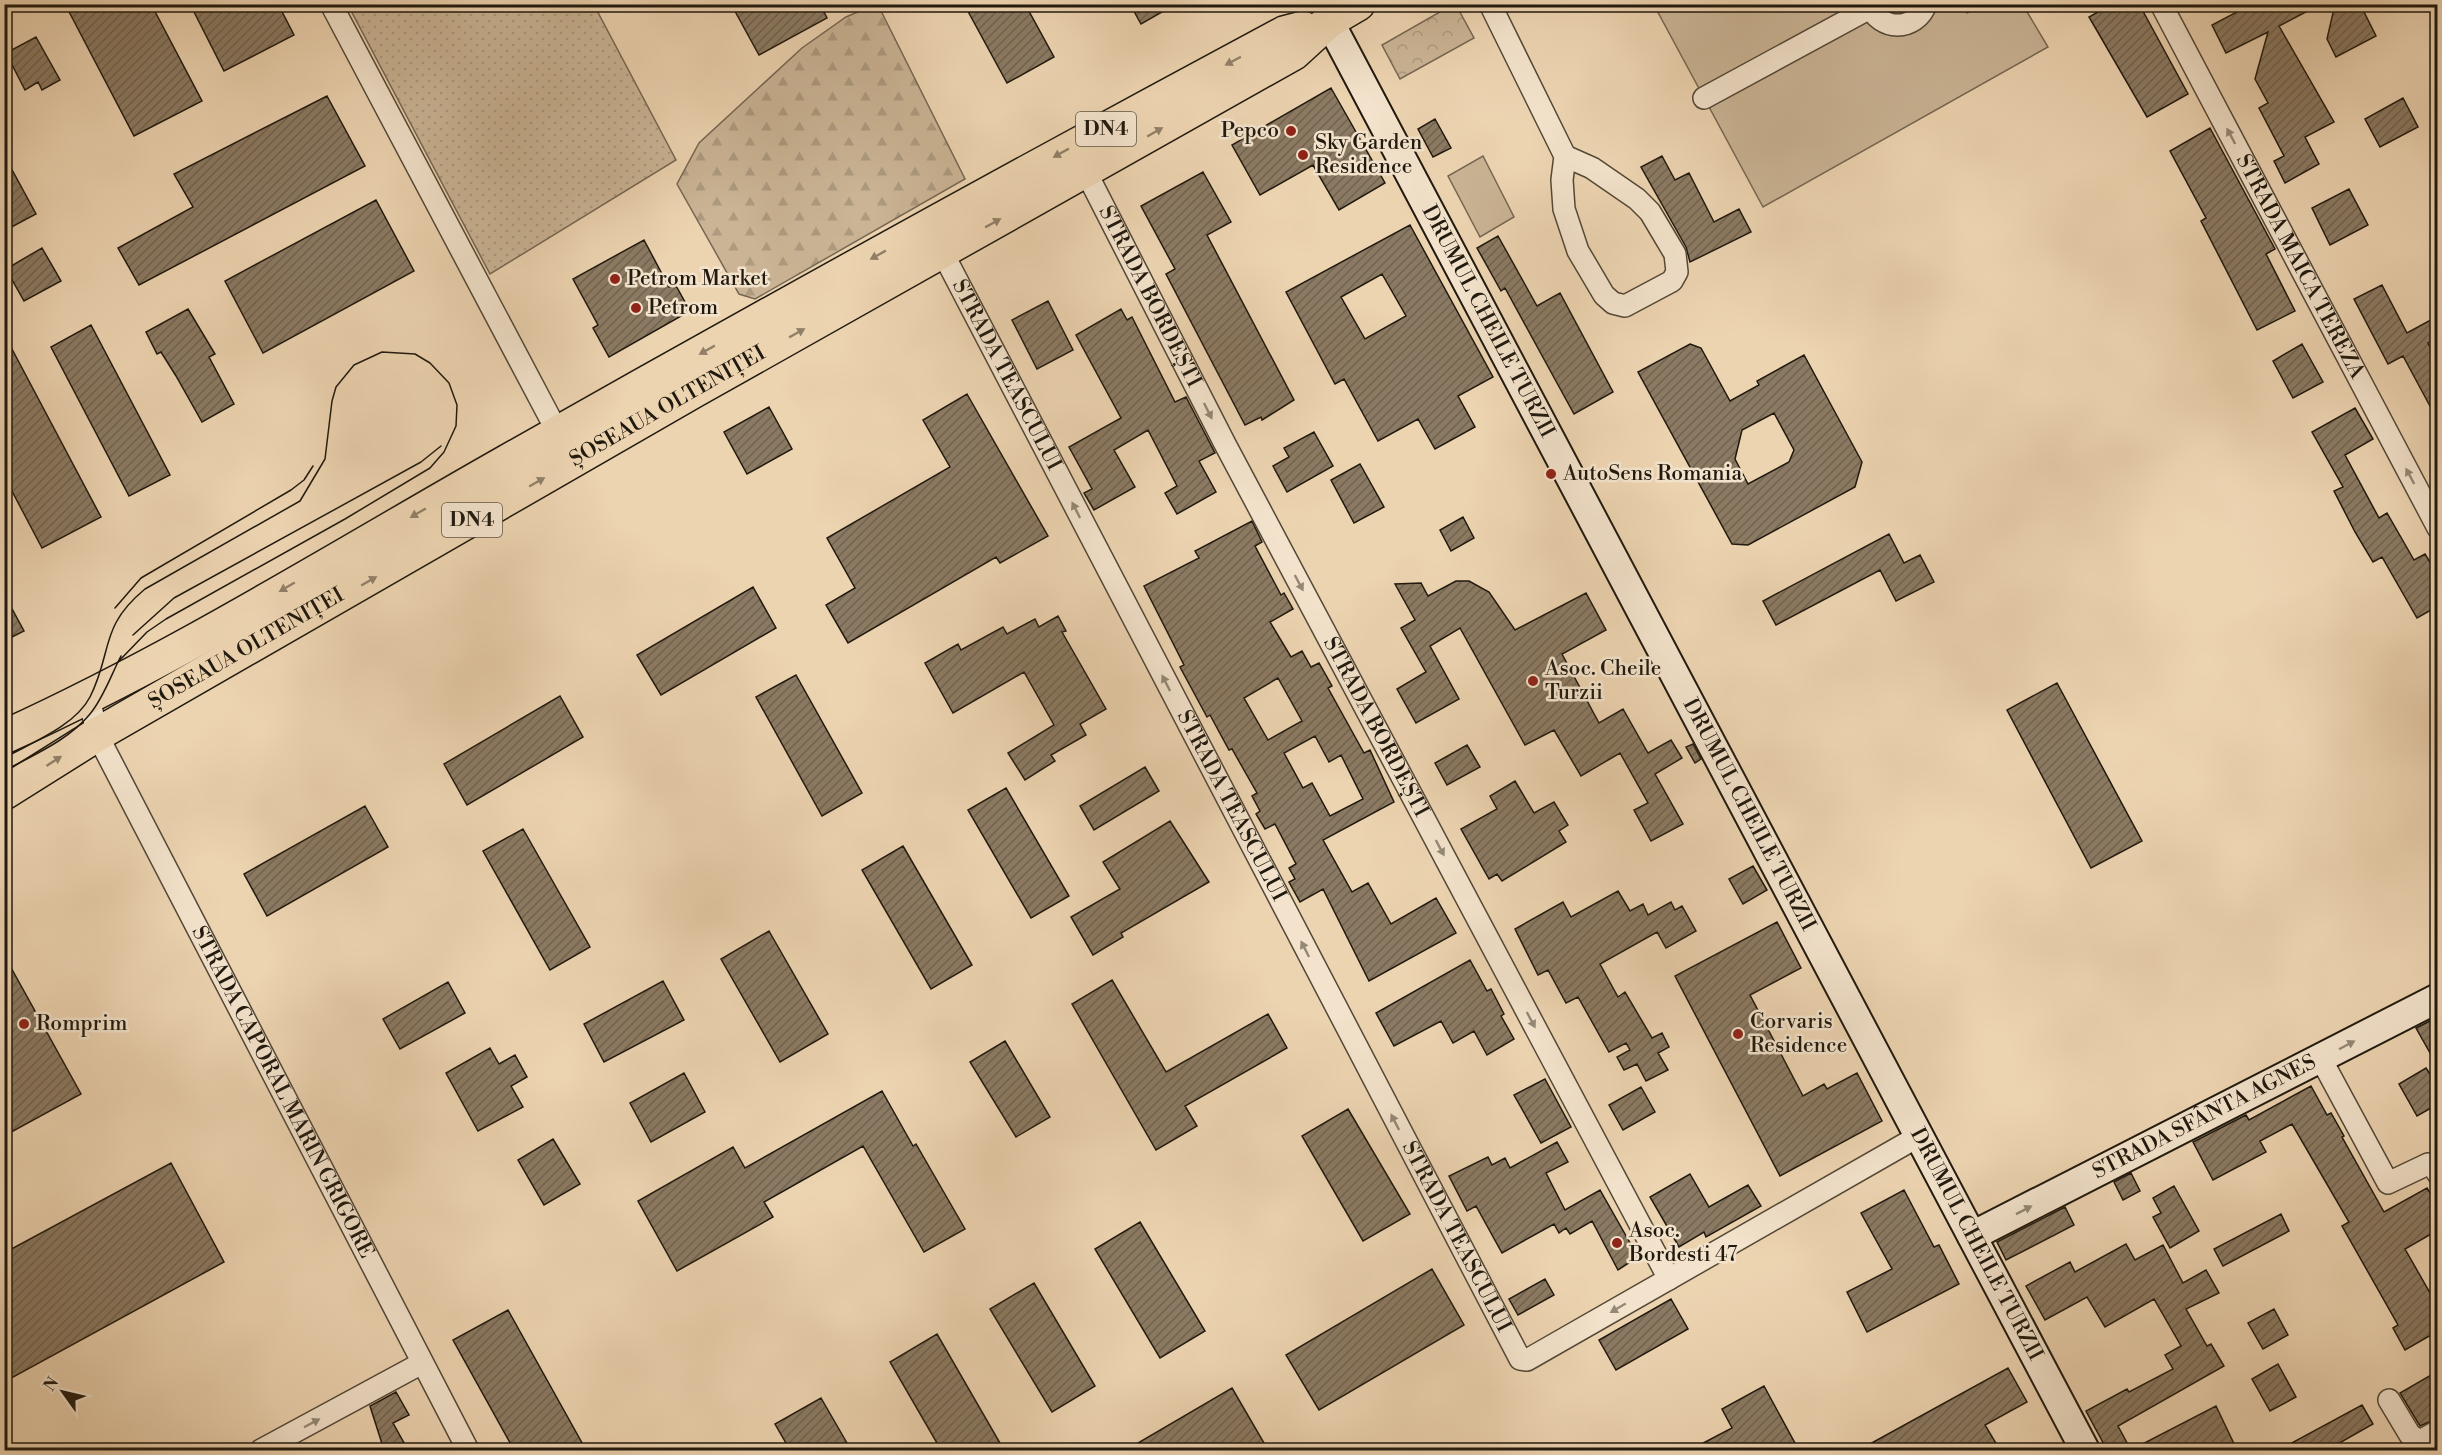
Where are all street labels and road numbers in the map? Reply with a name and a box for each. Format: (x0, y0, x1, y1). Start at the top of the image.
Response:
road number: DN4 (1076, 112, 1136, 146)
street label: STRADA MAICA TEREZA (2230, 150, 2370, 384)
street label: DRUMUL CHEILE TURZII (1416, 201, 1560, 442)
street label: STRADA BORDEȘTI (1093, 202, 1207, 392)
street label: STRADA TEASCULUI (946, 275, 1067, 475)
street label: ȘOSEAUA OLTENIȚEI (565, 340, 770, 473)
road number: DN4 (442, 503, 502, 537)
street label: ȘOSEAUA OLTENIȚEI (144, 582, 349, 715)
street label: STRADA BORDEȘTI (1317, 633, 1434, 822)
street label: DRUMUL CHEILE TURZII (1677, 694, 1821, 936)
street label: STRADA TEASCULUI (1171, 706, 1292, 906)
street label: STRADA CAPORAL MARIN GRIGORE (186, 922, 379, 1263)
street label: STRADA SFÂNTA AGNES (2088, 1049, 2321, 1185)
street label: DRUMUL CHEILE TURZII (1904, 1124, 2048, 1365)
street label: STRADA TEASCULUI (1396, 1137, 1517, 1337)

